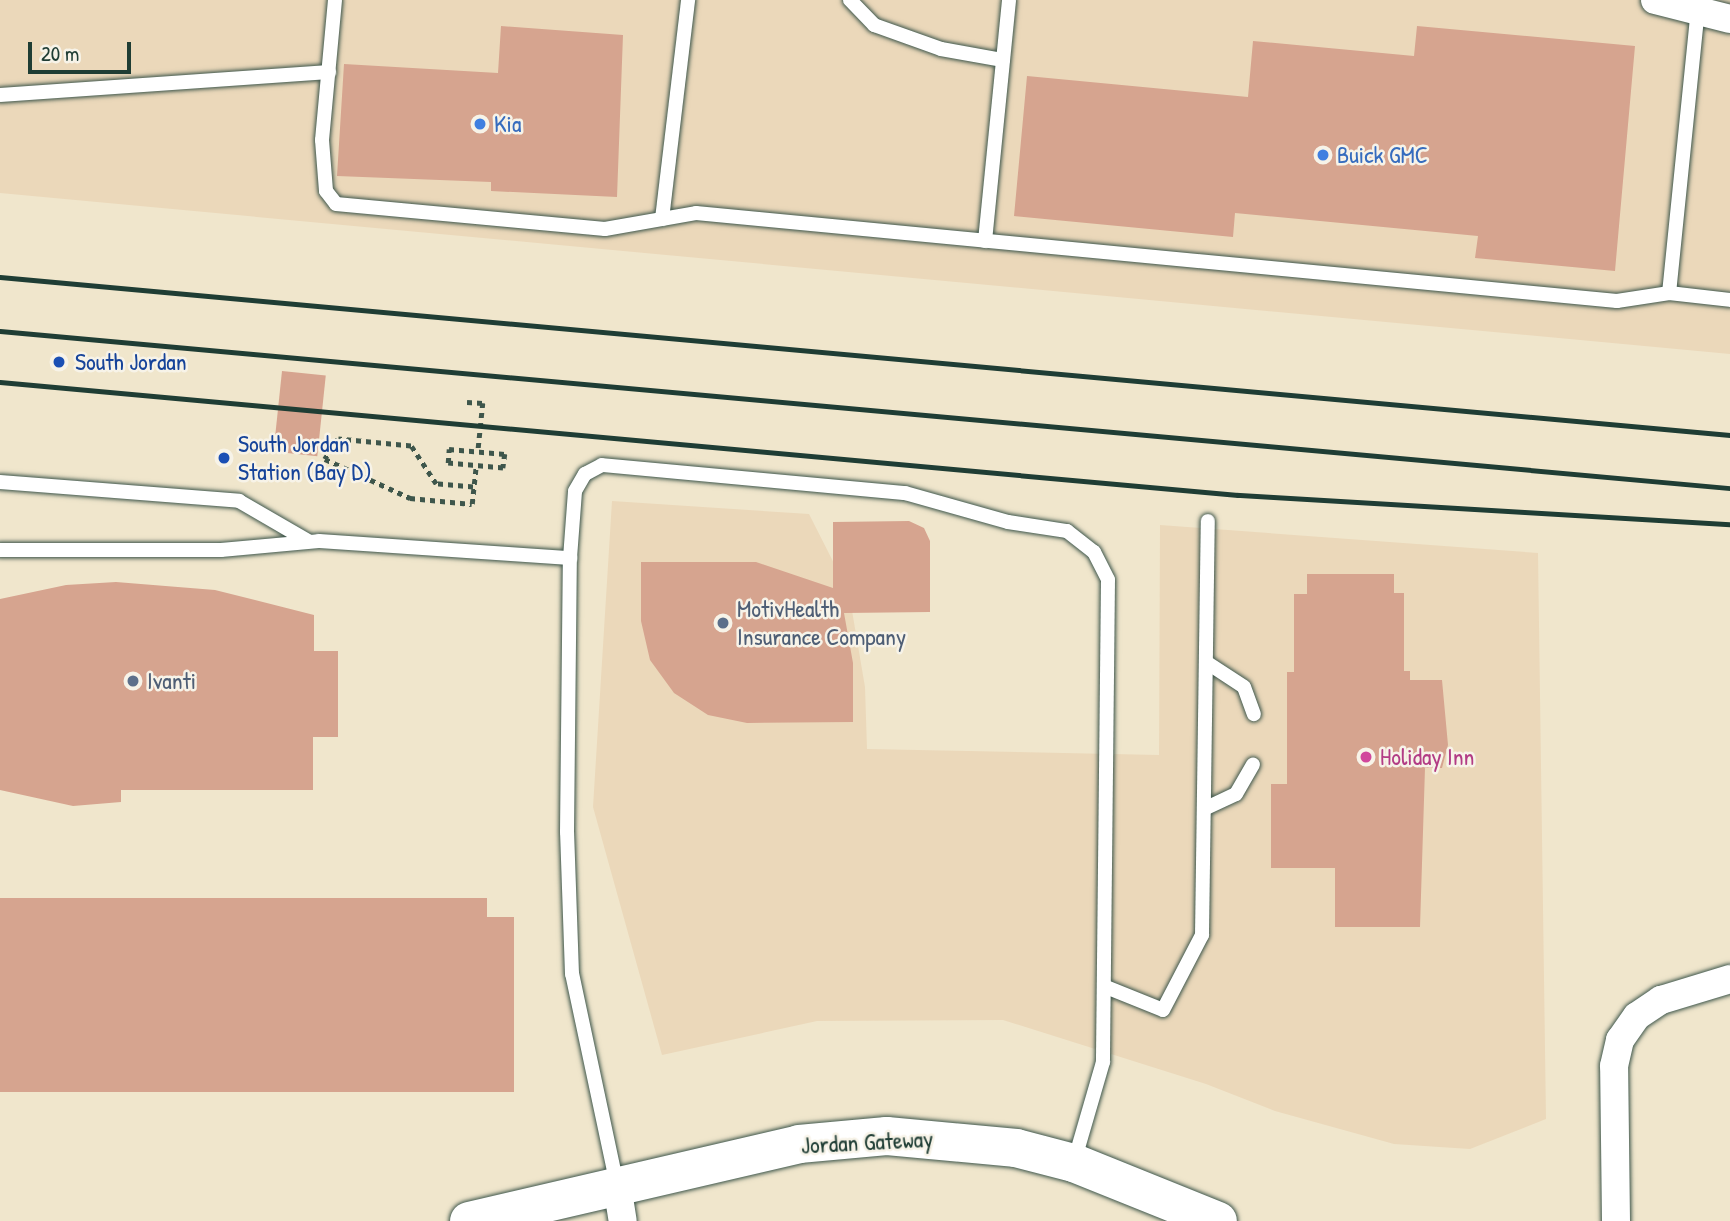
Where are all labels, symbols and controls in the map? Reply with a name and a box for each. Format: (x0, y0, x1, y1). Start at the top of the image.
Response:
scale bar (32, 28, 135, 72)
text: 20 m (41, 39, 79, 68)
place label: Kia (494, 110, 521, 138)
marker: Kia (472, 116, 488, 132)
place label: Buick GMC (1337, 141, 1428, 169)
marker: Buick GMC (1315, 147, 1331, 163)
place label: South Jordan (75, 348, 187, 376)
marker: South Jordan (49, 352, 69, 372)
place label: South Jordan Station (Bay D) (238, 430, 372, 486)
marker: South Jordan Station (Bay D) (216, 450, 232, 466)
place label: MotivHealth Insurance Company (737, 595, 906, 651)
marker: MotivHealth Insurance Company (715, 615, 731, 631)
place label: Ivanti (147, 667, 196, 695)
marker: Ivanti (125, 673, 141, 689)
place label: Holiday Inn (1380, 743, 1474, 771)
marker: Holiday Inn (1358, 749, 1374, 765)
street label: Jordan Gateway (800, 1124, 934, 1160)

